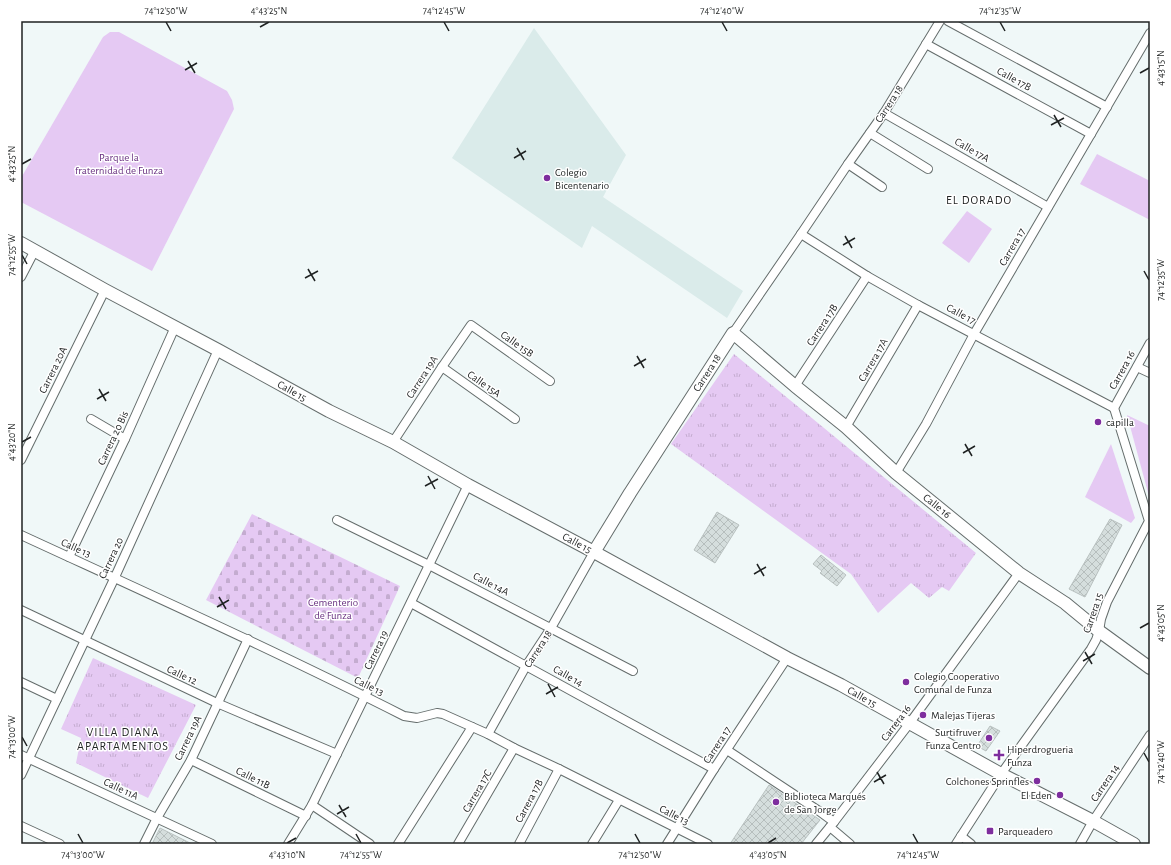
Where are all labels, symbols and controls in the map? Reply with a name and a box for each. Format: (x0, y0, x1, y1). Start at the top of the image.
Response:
text: 74°12'50"W (145, 6, 188, 16)
text: 4°43'25"N (251, 6, 287, 16)
text: 74°12'45"W (423, 6, 465, 16)
text: 74°12'40"W (700, 6, 744, 16)
text: 74°12'35"W (979, 6, 1021, 16)
text: 4°43'15"N (1156, 50, 1166, 86)
street label: Calle 17B (995, 65, 1033, 93)
street label: Carrera 18 (873, 83, 905, 125)
street label: Calle 17A (953, 136, 992, 165)
text: 4°43'25"N (7, 146, 17, 182)
park label: Parque la fraternidad de Funza (75, 152, 163, 176)
place label: Colegio Bicentenario (555, 167, 609, 191)
marker: Colegio Bicentenario (542, 173, 552, 183)
district label: EL DORADO (946, 194, 1012, 206)
street label: Carrera 17 (997, 226, 1027, 268)
text: 74°12'55"W (7, 234, 17, 276)
text: 74°12'35"W (1156, 259, 1166, 301)
street label: Carrera 17B (804, 302, 840, 348)
street label: Calle 17 (945, 302, 978, 326)
street label: Calle 15B (499, 329, 536, 359)
street label: Carrera 17A (856, 336, 890, 384)
street label: Carrera 20A (37, 344, 69, 395)
street label: Carrera 16 (1107, 349, 1137, 391)
street label: Carrera 18 (691, 352, 723, 394)
street label: Carrera 19A (404, 353, 440, 400)
street label: Calle 15A (465, 369, 503, 400)
street label: Calle 15 (276, 379, 309, 404)
street label: Carrera 20 Bis (96, 409, 130, 467)
marker: capilla (1093, 417, 1103, 427)
place label: capilla (1106, 417, 1134, 428)
text: 4°43'20"N (7, 423, 17, 461)
street label: Calle 16 (921, 492, 953, 520)
street label: Calle 15 (561, 531, 594, 555)
street label: Carrera 20 (97, 536, 125, 580)
street label: Calle 13 (59, 537, 93, 560)
street label: Calle 14A (471, 570, 511, 598)
street label: Carrera 15 (1081, 591, 1105, 634)
park label: Cementerio de Funza (308, 597, 358, 621)
text: 4°43'05"N (1156, 604, 1166, 642)
street label: Carrera 18 (522, 628, 554, 670)
street label: Carrera 19 (362, 629, 390, 671)
street label: Calle 12 (165, 663, 199, 687)
street label: Calle 14 (551, 663, 585, 689)
place label: Colegio Cooperativo Comunal de Funza (914, 671, 999, 695)
street label: Calle 13 (352, 674, 386, 698)
marker: Colegio Cooperativo Comunal de Funza (901, 677, 911, 687)
street label: Calle 15 (846, 684, 879, 710)
street label: Carrera 16 (879, 703, 913, 743)
marker: Malejas Tijeras (918, 710, 928, 720)
place label: Malejas Tijeras (931, 710, 995, 721)
street label: Carrera 19A (172, 713, 204, 762)
text: 74°13'00"W (7, 715, 17, 759)
street label: Carrera 17 (701, 724, 733, 765)
district label: VILLA DIANA APARTAMENTOS (77, 726, 169, 752)
place label: Surtifruver Funza Centro (925, 727, 981, 751)
marker: Surtifruver Funza Centro (984, 733, 994, 743)
text: 74°12'40"W (1156, 740, 1166, 784)
place label: Hiperdrogueria Funza (1007, 744, 1073, 768)
marker: Hiperdrogueria Funza (994, 750, 1004, 760)
street label: Carrera 14 (1089, 762, 1121, 804)
street label: Calle 11B (234, 765, 272, 791)
street label: Carrera 17C (460, 768, 494, 814)
street label: Calle 11A (102, 776, 141, 802)
place label: Colchones Sprinfles (946, 776, 1029, 787)
marker: Colchones Sprinfles (1032, 776, 1042, 786)
street label: Carrera 17B (513, 777, 545, 825)
place label: El Eden (1021, 790, 1052, 801)
marker: El Eden (1055, 790, 1065, 800)
place label: Biblioteca Marqués de San Jorge (784, 791, 866, 815)
marker: Biblioteca Marqués de San Jorge (771, 797, 781, 807)
street label: Calle 13 (657, 803, 691, 827)
marker: Parqueadero (985, 826, 995, 836)
place label: Parqueadero (998, 826, 1053, 837)
text: 74°13'00"W (61, 850, 105, 860)
text: 4°43'10"N (269, 850, 305, 860)
text: 74°12'55"W (340, 850, 382, 860)
text: 74°12'50"W (619, 850, 662, 860)
text: 4°43'05"N (749, 850, 787, 860)
text: 74°12'45"W (897, 850, 939, 860)

